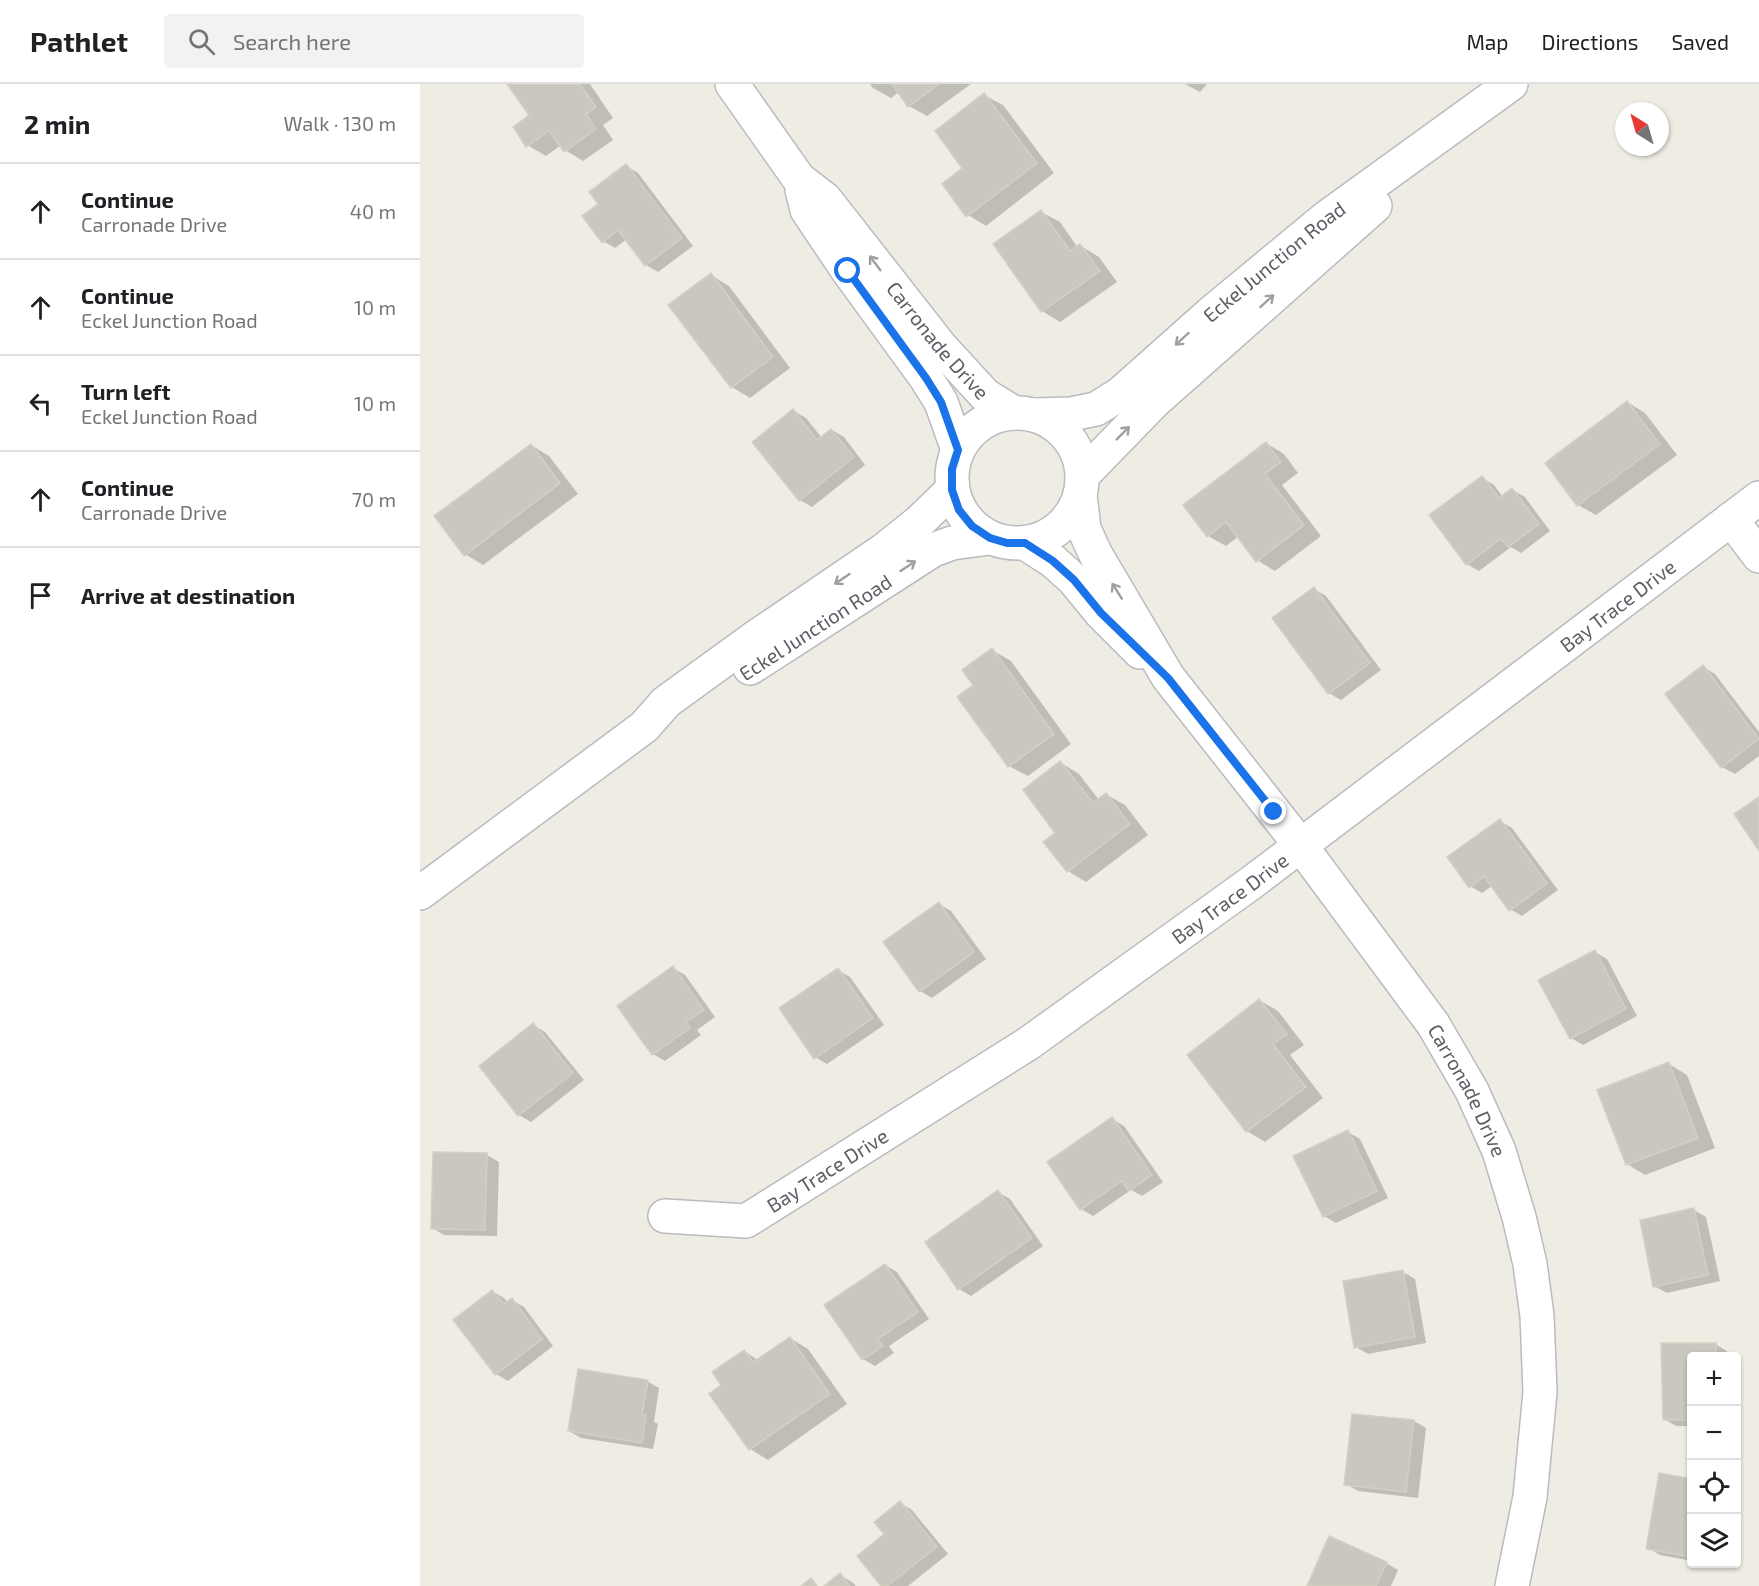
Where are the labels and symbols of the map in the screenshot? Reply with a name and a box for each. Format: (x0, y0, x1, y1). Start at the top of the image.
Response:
north arrow (1615, 102, 1669, 156)
street label: Eckel Junction Road (1198, 196, 1350, 327)
one-way arrow (868, 256, 881, 272)
route start (834, 257, 860, 283)
street label: Carronade Drive (882, 276, 995, 404)
one-way arrow (1259, 294, 1274, 308)
one-way arrow (1175, 332, 1190, 346)
one-way arrow (1115, 425, 1130, 440)
street label: Bay Trace Drive (1555, 554, 1680, 657)
one-way arrow (900, 560, 917, 573)
street label: Eckel Junction Road (734, 569, 896, 685)
one-way arrow (834, 573, 850, 585)
one-way arrow (1111, 582, 1124, 599)
route end (1260, 798, 1286, 824)
street label: Bay Trace Drive (1167, 847, 1293, 949)
street label: Carronade Drive (1423, 1019, 1512, 1160)
street label: Bay Trace Drive (762, 1123, 892, 1217)

